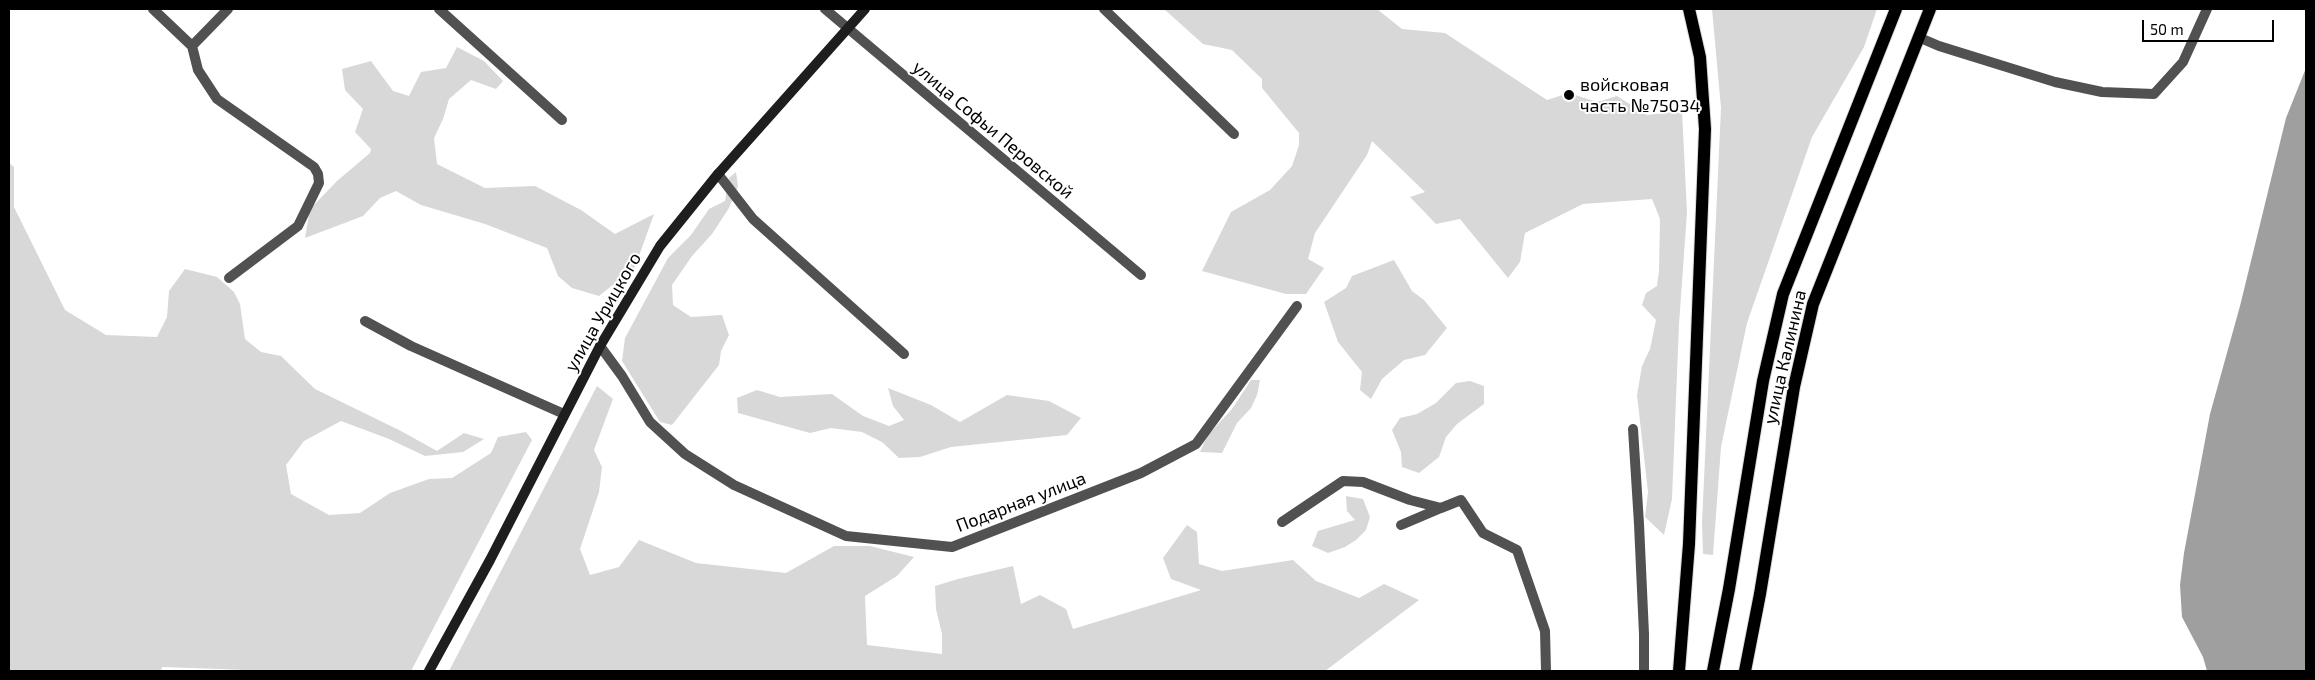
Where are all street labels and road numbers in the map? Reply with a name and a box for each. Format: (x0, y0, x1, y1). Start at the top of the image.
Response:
street label: улица Софьи Перовской (908, 56, 1078, 204)
street label: улица Урицкого (560, 249, 646, 375)
street label: улица Калинина (1759, 288, 1811, 426)
street label: Подарная улица (953, 467, 1089, 537)

